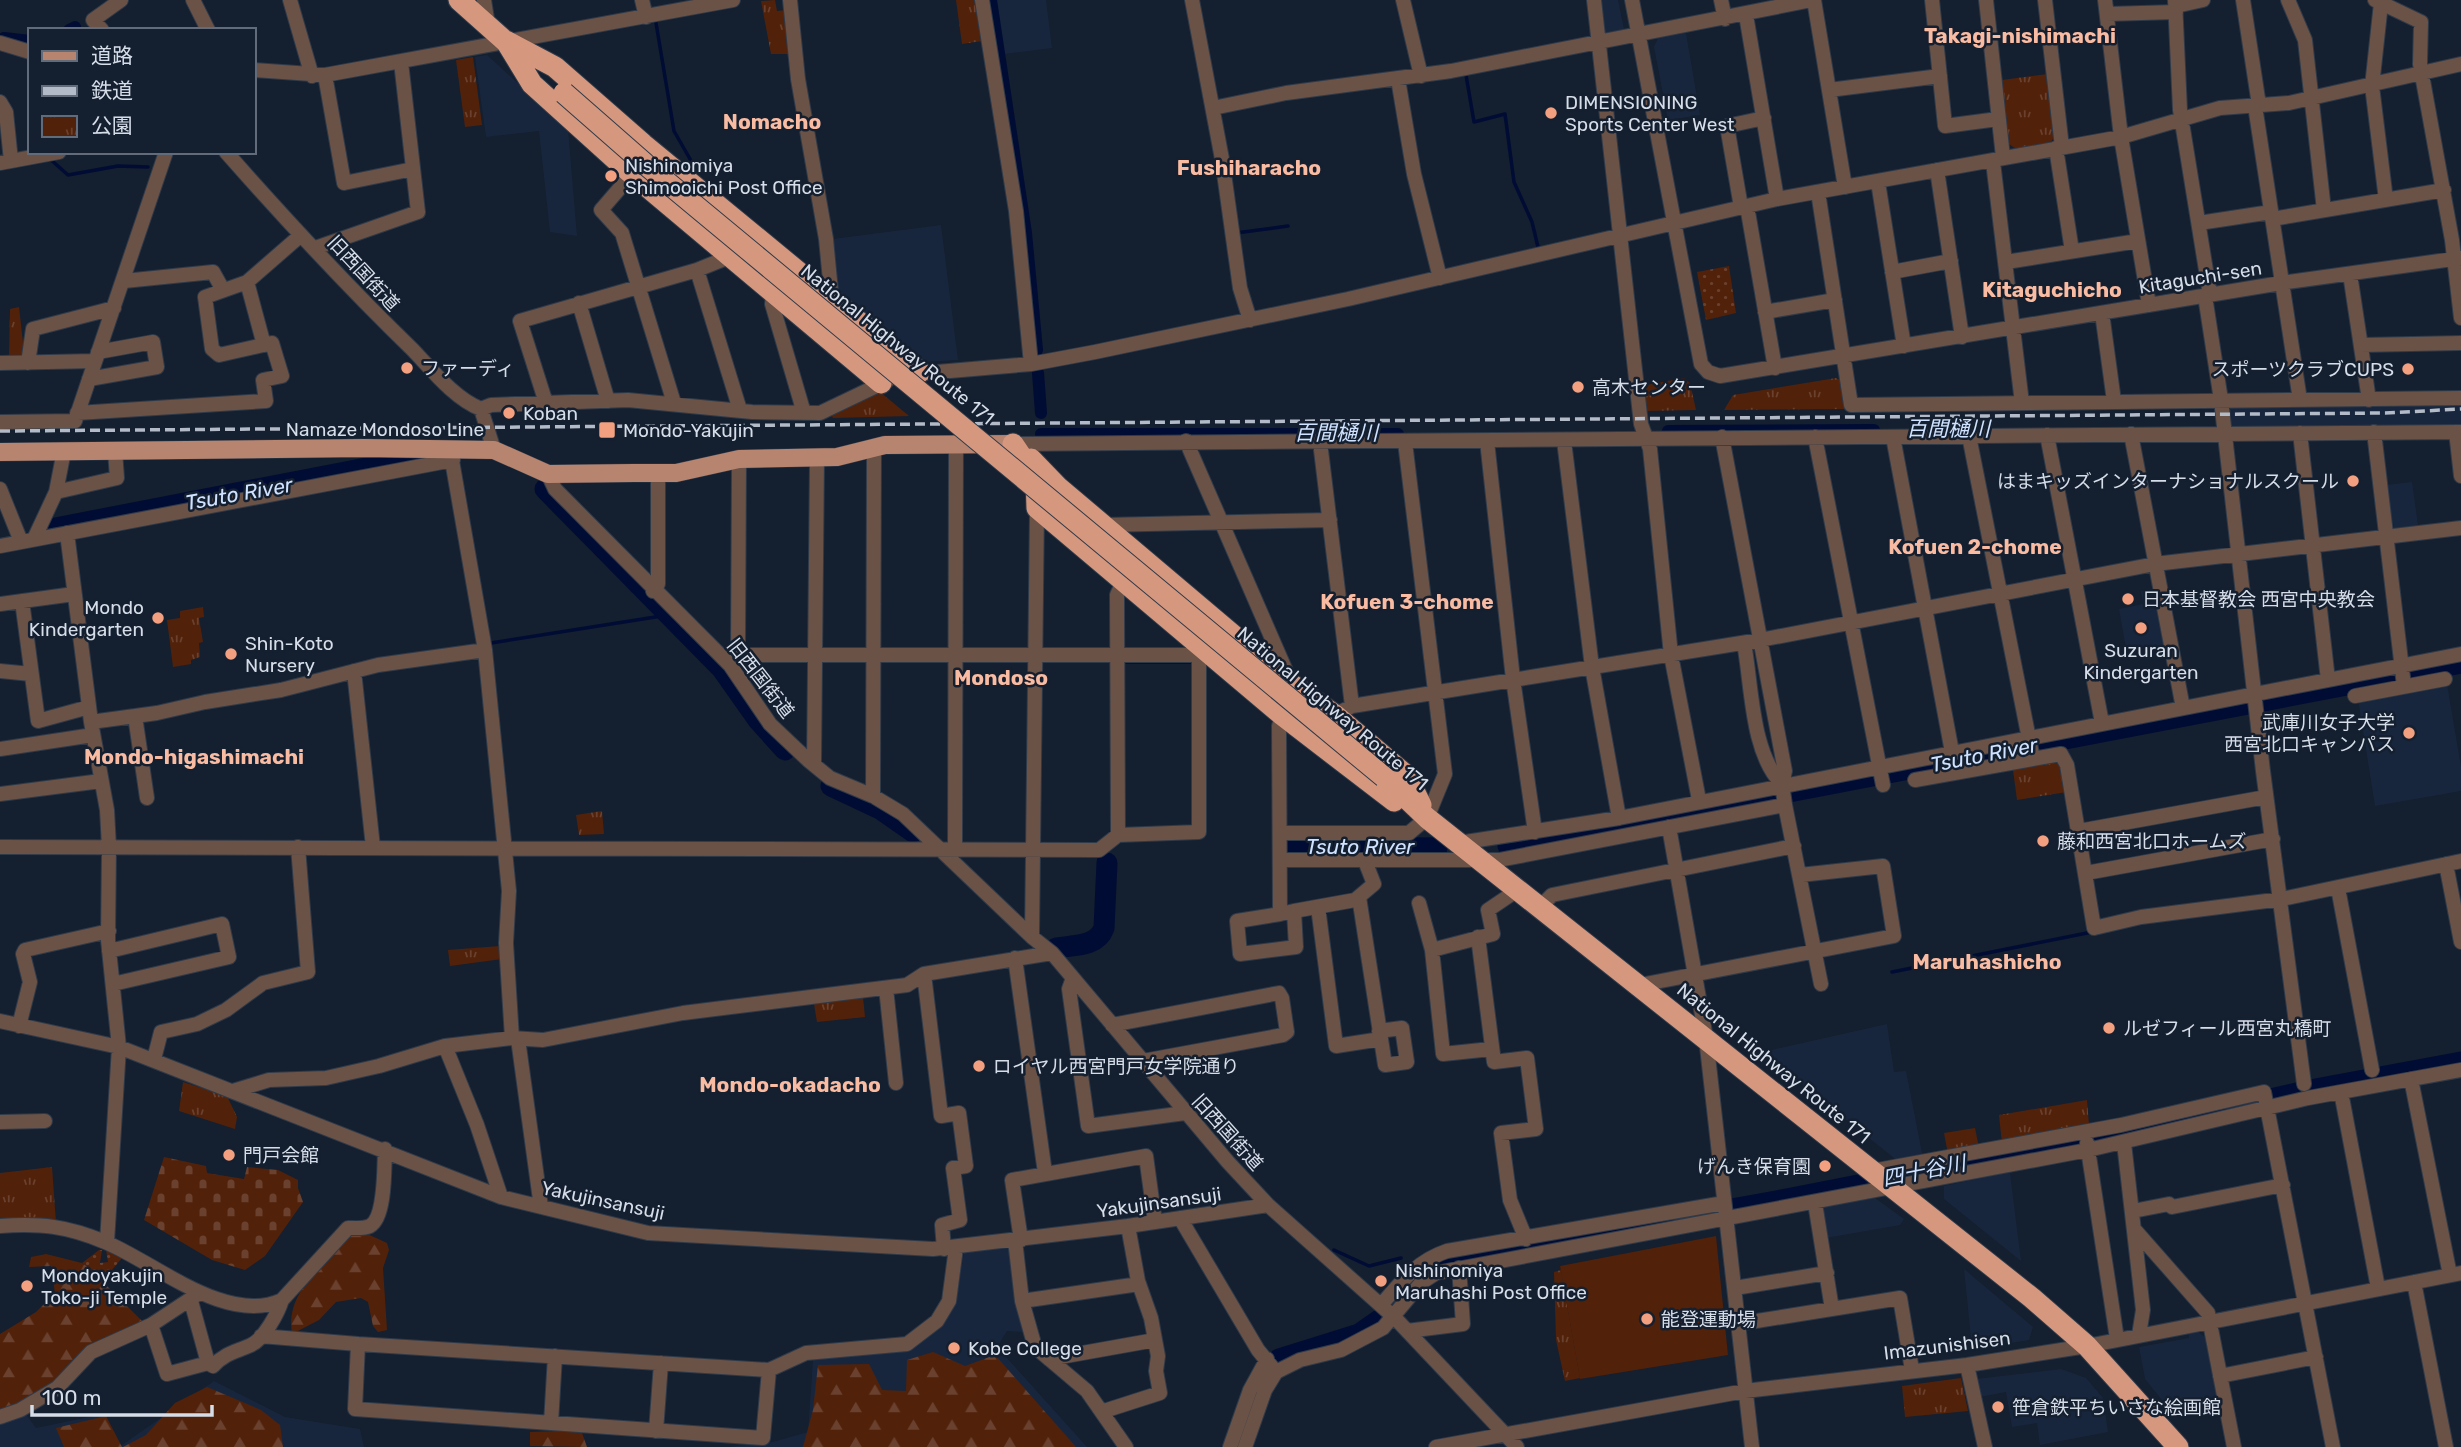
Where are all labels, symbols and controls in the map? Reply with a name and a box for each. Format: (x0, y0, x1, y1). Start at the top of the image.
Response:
district label: Takagi-nishimachi (1924, 23, 2116, 48)
legend (28, 28, 256, 154)
text: 道路 (91, 43, 133, 68)
text: 鉄道 (91, 78, 133, 103)
place label: DIMENSIONING Sports Center West (1565, 91, 1735, 136)
marker: DIMENSIONING Sports Center West (1543, 105, 1559, 121)
district label: Nomacho (723, 109, 821, 134)
text: 公園 (91, 113, 133, 138)
place label: Nishinomiya Shimooichi Post Office (625, 154, 823, 199)
district label: Fushiharacho (1177, 155, 1321, 180)
marker: Nishinomiya Shimooichi Post Office (603, 168, 619, 184)
street label: 旧西国街道 (323, 231, 404, 316)
street label: Kitaguchi-sen (2137, 256, 2263, 299)
street label: National Highway Route 171 (796, 259, 999, 429)
district label: Kitaguchicho (1982, 277, 2122, 302)
place label: ファーディ (421, 357, 515, 380)
place label: スポーツクラブCUPS (2211, 358, 2394, 381)
marker: ファーディ (399, 360, 415, 376)
marker: スポーツクラブCUPS (2400, 361, 2416, 377)
place label: 高木センター (1592, 376, 1706, 399)
marker: 高木センター (1570, 379, 1586, 395)
place label: Koban (523, 402, 578, 425)
marker: Koban (501, 405, 517, 421)
water label: 百間樋川 (1906, 416, 1992, 441)
street label: Namaze Mondoso Line (286, 418, 484, 441)
place label: Mondo-Yakujin (623, 419, 754, 442)
marker: Mondo-Yakujin (597, 420, 617, 440)
water label: 百間樋川 (1294, 420, 1380, 445)
place label: はまキッズインターナショナルスクール (1997, 470, 2339, 493)
water label: Tsuto River (183, 472, 296, 515)
marker: はまキッズインターナショナルスクール (2345, 473, 2361, 489)
district label: Kofuen 2-chome (1888, 534, 2062, 559)
place label: 日本基督教会 西宮中央教会 (2142, 588, 2375, 611)
district label: Kofuen 3-chome (1320, 589, 1494, 614)
marker: 日本基督教会 西宮中央教会 (2120, 591, 2136, 607)
place label: Mondo Kindergarten (29, 596, 144, 641)
marker: Mondo Kindergarten (150, 610, 166, 626)
marker: Suzuran Kindergarten (2133, 620, 2149, 636)
street label: National Highway Route 171 (1233, 622, 1433, 795)
place label: Shin-Koto Nursery (245, 632, 334, 677)
street label: 旧西国街道 (722, 634, 799, 723)
place label: Suzuran Kindergarten (2083, 639, 2199, 684)
marker: Shin-Koto Nursery (223, 646, 239, 662)
district label: Mondoso (954, 665, 1048, 690)
place label: 武庫川女子大学 西宮北口キャンパス (2224, 711, 2395, 756)
marker: 武庫川女子大学 西宮北口キャンパス (2401, 725, 2417, 741)
water label: Tsuto River (1928, 732, 2041, 777)
district label: Mondo-higashimachi (84, 744, 304, 769)
place label: 藤和西宮北口ホームズ (2057, 830, 2246, 853)
marker: 藤和西宮北口ホームズ (2035, 833, 2051, 849)
water label: Tsuto River (1306, 834, 1415, 859)
district label: Maruhashicho (1913, 949, 2061, 974)
street label: National Highway Route 171 (1672, 978, 1875, 1148)
place label: ルゼフィール西宮丸橋町 (2123, 1017, 2332, 1040)
marker: ルゼフィール西宮丸橋町 (2101, 1020, 2117, 1036)
place label: ロイヤル西宮門戸女学院通り (993, 1055, 1239, 1078)
marker: ロイヤル西宮門戸女学院通り (971, 1058, 987, 1074)
district label: Mondo-okadacho (699, 1072, 881, 1097)
street label: 旧西国街道 (1187, 1089, 1268, 1175)
place label: 門戸会館 (243, 1144, 319, 1167)
marker: 門戸会館 (221, 1147, 237, 1163)
water label: 四十谷川 (1880, 1150, 1969, 1191)
place label: げんき保育園 (1697, 1155, 1811, 1178)
marker: げんき保育園 (1817, 1158, 1833, 1174)
street label: Yakujinsansuji (539, 1176, 667, 1225)
street label: Yakujinsansuji (1095, 1182, 1223, 1223)
place label: Nishinomiya Maruhashi Post Office (1395, 1259, 1587, 1304)
place label: Mondoyakujin Toko-ji Temple (41, 1264, 167, 1309)
marker: Nishinomiya Maruhashi Post Office (1373, 1273, 1389, 1289)
marker: Mondoyakujin Toko-ji Temple (19, 1278, 35, 1294)
place label: 能登運動場 (1661, 1308, 1756, 1331)
marker: 能登運動場 (1639, 1311, 1655, 1327)
street label: Imazunishisen (1882, 1326, 2012, 1365)
place label: Kobe College (968, 1337, 1082, 1360)
marker: Kobe College (946, 1340, 962, 1356)
scale bar (32, 1374, 212, 1418)
text: 100 m (42, 1385, 101, 1410)
place label: 笹倉鉄平ちいさな絵画館 (2012, 1396, 2221, 1419)
marker: 笹倉鉄平ちいさな絵画館 (1990, 1399, 2006, 1415)

